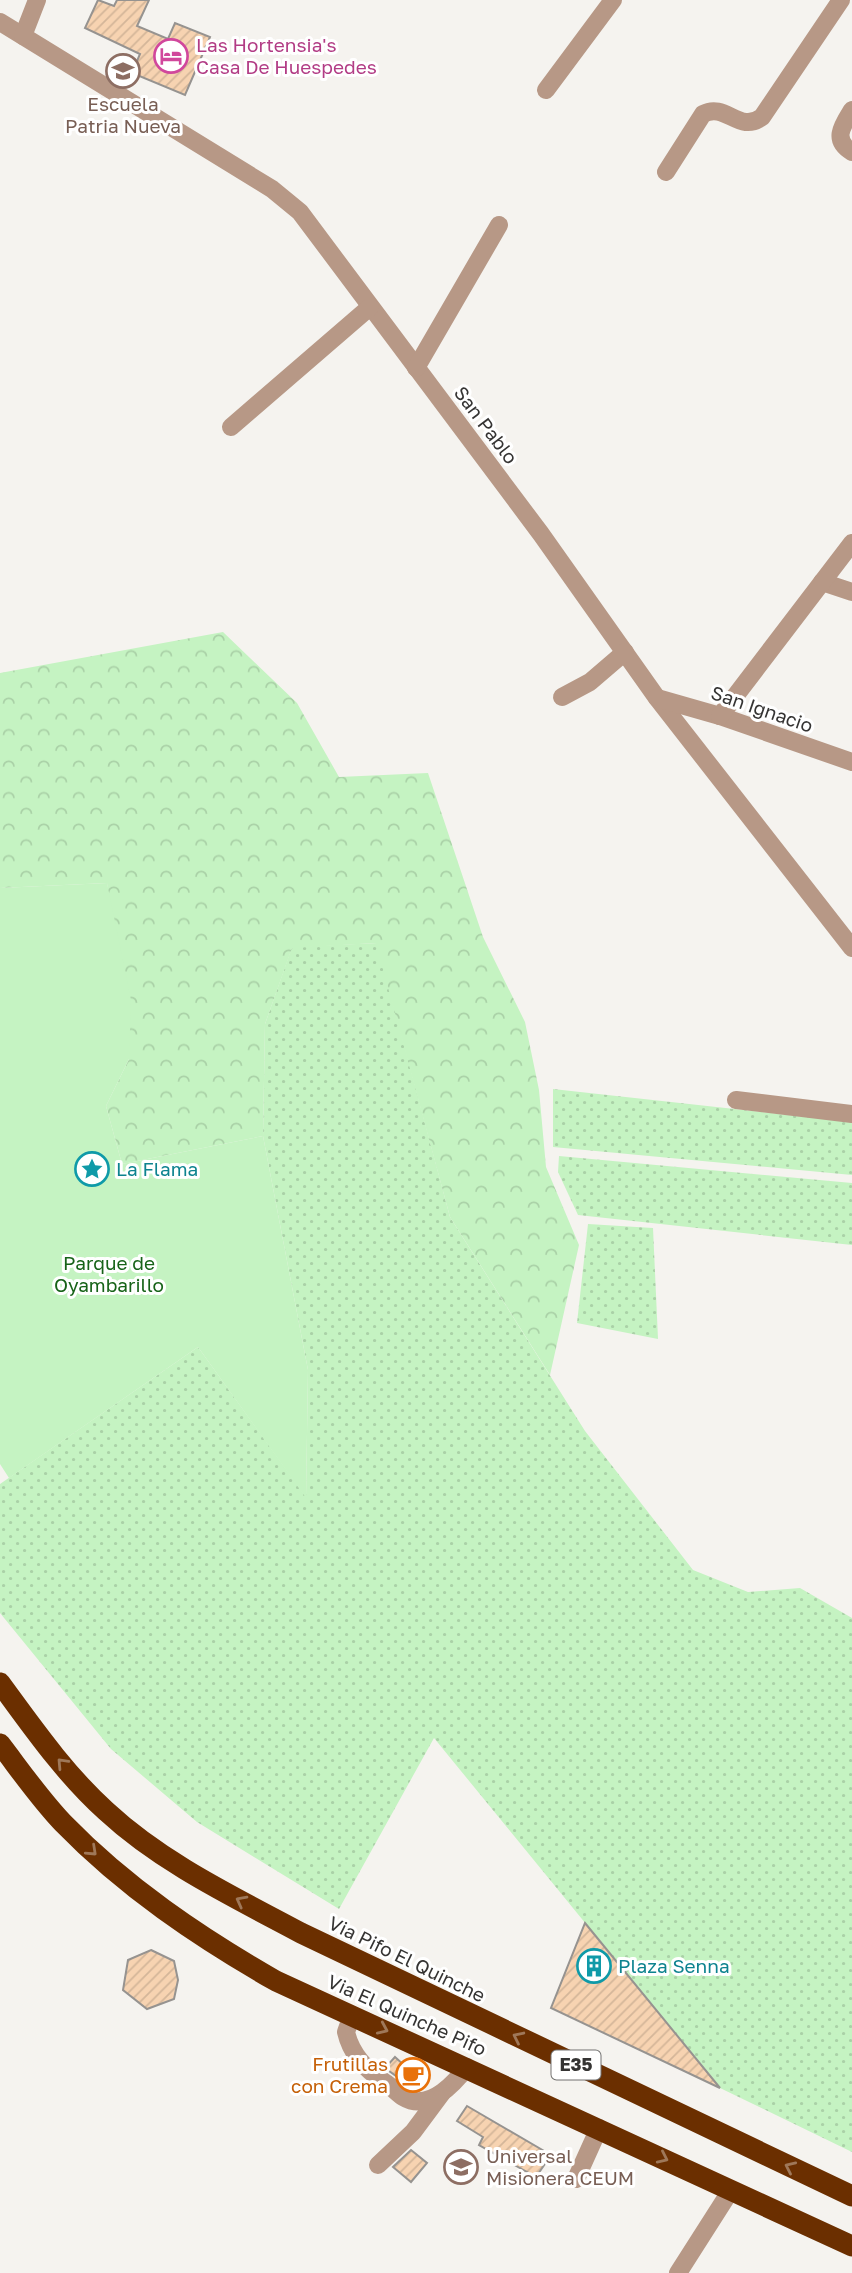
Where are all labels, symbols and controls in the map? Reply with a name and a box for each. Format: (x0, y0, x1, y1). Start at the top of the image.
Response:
place label: Las Hortensia's Casa De Huespedes (196, 33, 377, 78)
hotel icon: Las Hortensia's Casa De Huespedes (152, 37, 190, 75)
school or university icon: Escuela Patria Nueva (104, 52, 142, 90)
place label: Escuela Patria Nueva (65, 92, 181, 137)
street label: San Pablo (450, 381, 523, 468)
street label: San Ignacio (708, 680, 816, 737)
place icon: La Flama (73, 1150, 111, 1188)
place label: La Flama (116, 1157, 198, 1180)
park label: Parque de Oyambarillo (54, 1251, 164, 1296)
one-way arrow (57, 1758, 70, 1771)
one-way arrow (84, 1842, 97, 1855)
one-way arrow (235, 1896, 248, 1909)
street label: Via Pifo El Quinche (325, 1911, 489, 2006)
building icon: Plaza Senna (575, 1947, 613, 1985)
place label: Plaza Senna (618, 1954, 730, 1977)
street label: Via El Quinche Pifo (324, 1969, 490, 2060)
one-way arrow (376, 2021, 388, 2035)
one-way arrow (513, 2032, 525, 2046)
road number: E35 (552, 2050, 600, 2080)
place label: Frutillas con Crema (291, 2052, 388, 2097)
cafe icon: Frutillas con Crema (394, 2056, 432, 2094)
place label: Universal Misionera CEUM (486, 2144, 634, 2189)
school or university icon: Universal Misionera CEUM (442, 2148, 480, 2186)
one-way arrow (656, 2150, 668, 2164)
one-way arrow (785, 2161, 797, 2175)

